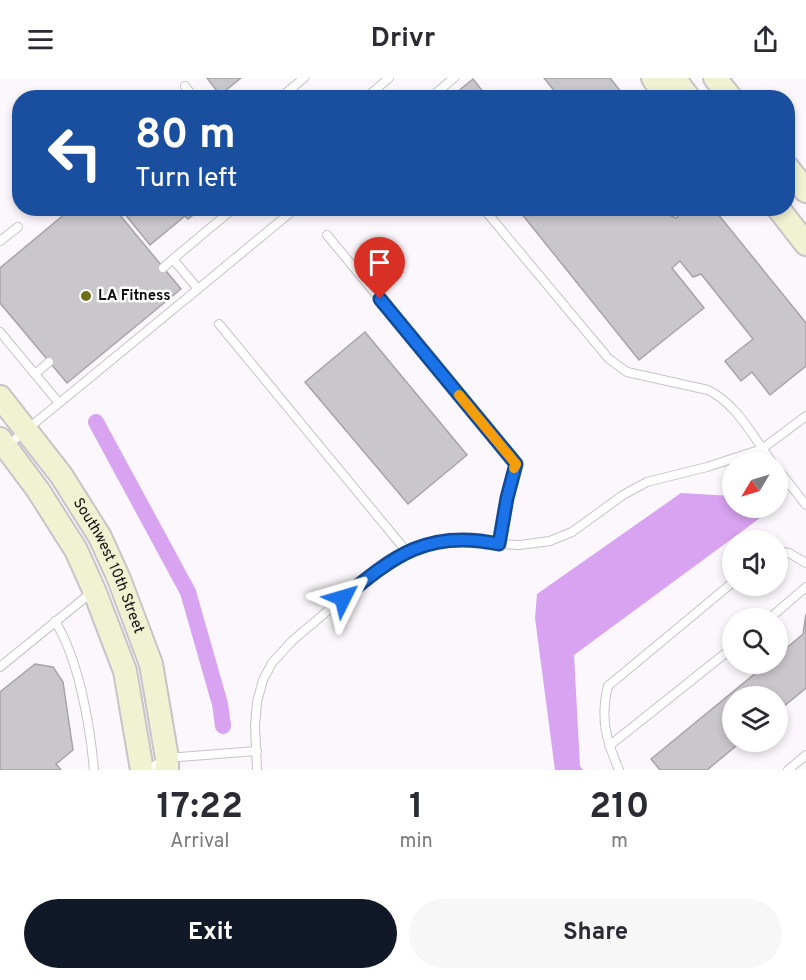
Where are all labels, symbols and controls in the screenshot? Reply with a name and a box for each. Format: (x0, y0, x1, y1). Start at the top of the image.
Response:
text: Drivr (371, 22, 435, 56)
icon: menu (24, 23, 57, 56)
icon: share (749, 23, 782, 56)
text: 80 m (135, 110, 236, 163)
icon: left (36, 114, 114, 192)
text: Turn left (135, 162, 237, 196)
pin (354, 237, 405, 299)
icon: arrive (363, 246, 396, 279)
place label: LA Fitness (98, 287, 171, 306)
marker: LA Fitness (79, 289, 93, 303)
north arrow (722, 452, 788, 518)
map controls (722, 452, 788, 752)
street label: Southwest 10th Street (68, 495, 148, 636)
button: sound (722, 530, 788, 596)
position arrow (311, 566, 375, 630)
button: search (722, 608, 788, 674)
button: layers (722, 686, 788, 752)
text: 17:22 (157, 785, 243, 831)
text: 1 (409, 785, 423, 831)
text: 210 (589, 785, 649, 831)
text: Arrival (170, 829, 230, 855)
text: min (400, 829, 433, 855)
text: m (611, 829, 628, 855)
button: Exit (24, 899, 397, 968)
button: Share (409, 899, 782, 968)

